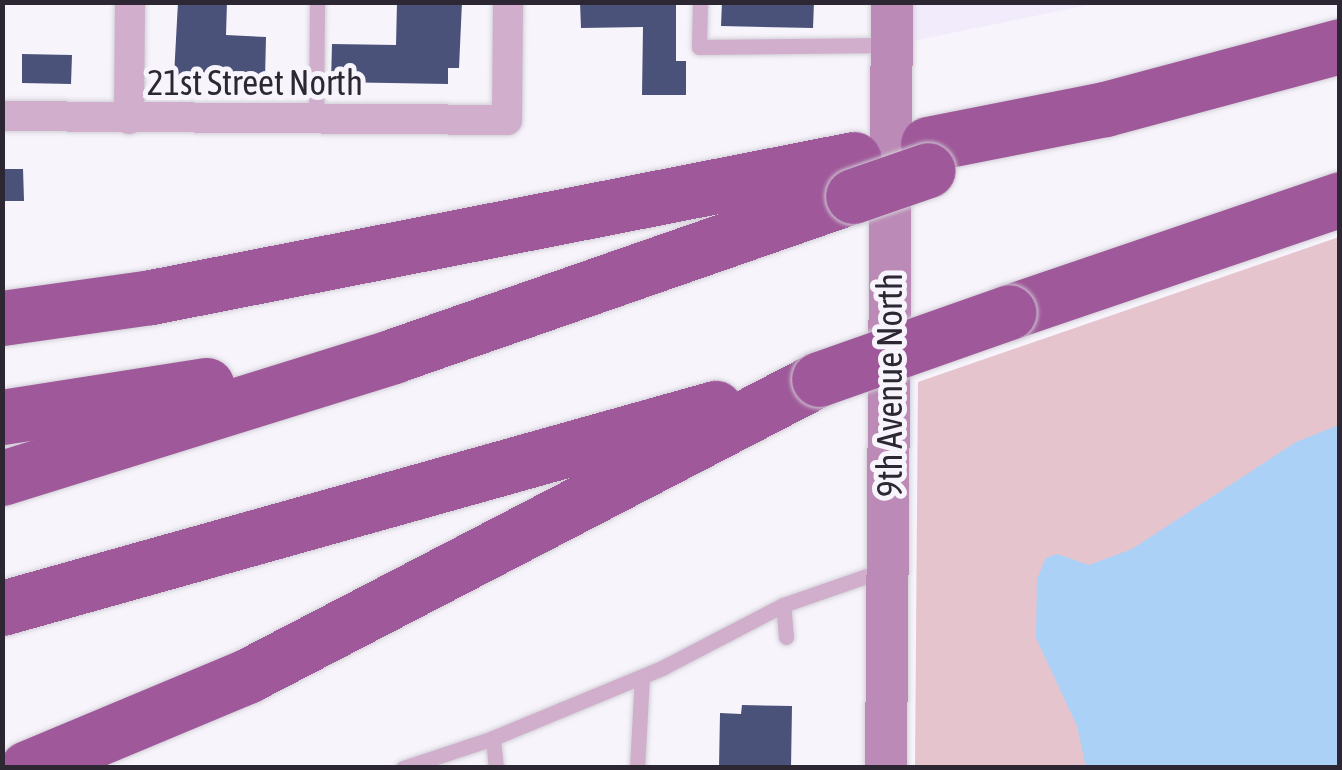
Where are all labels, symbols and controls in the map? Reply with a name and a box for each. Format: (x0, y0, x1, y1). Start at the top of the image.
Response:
street label: 21st Street North (147, 61, 363, 103)
street label: 9th Avenue North (868, 273, 910, 497)

